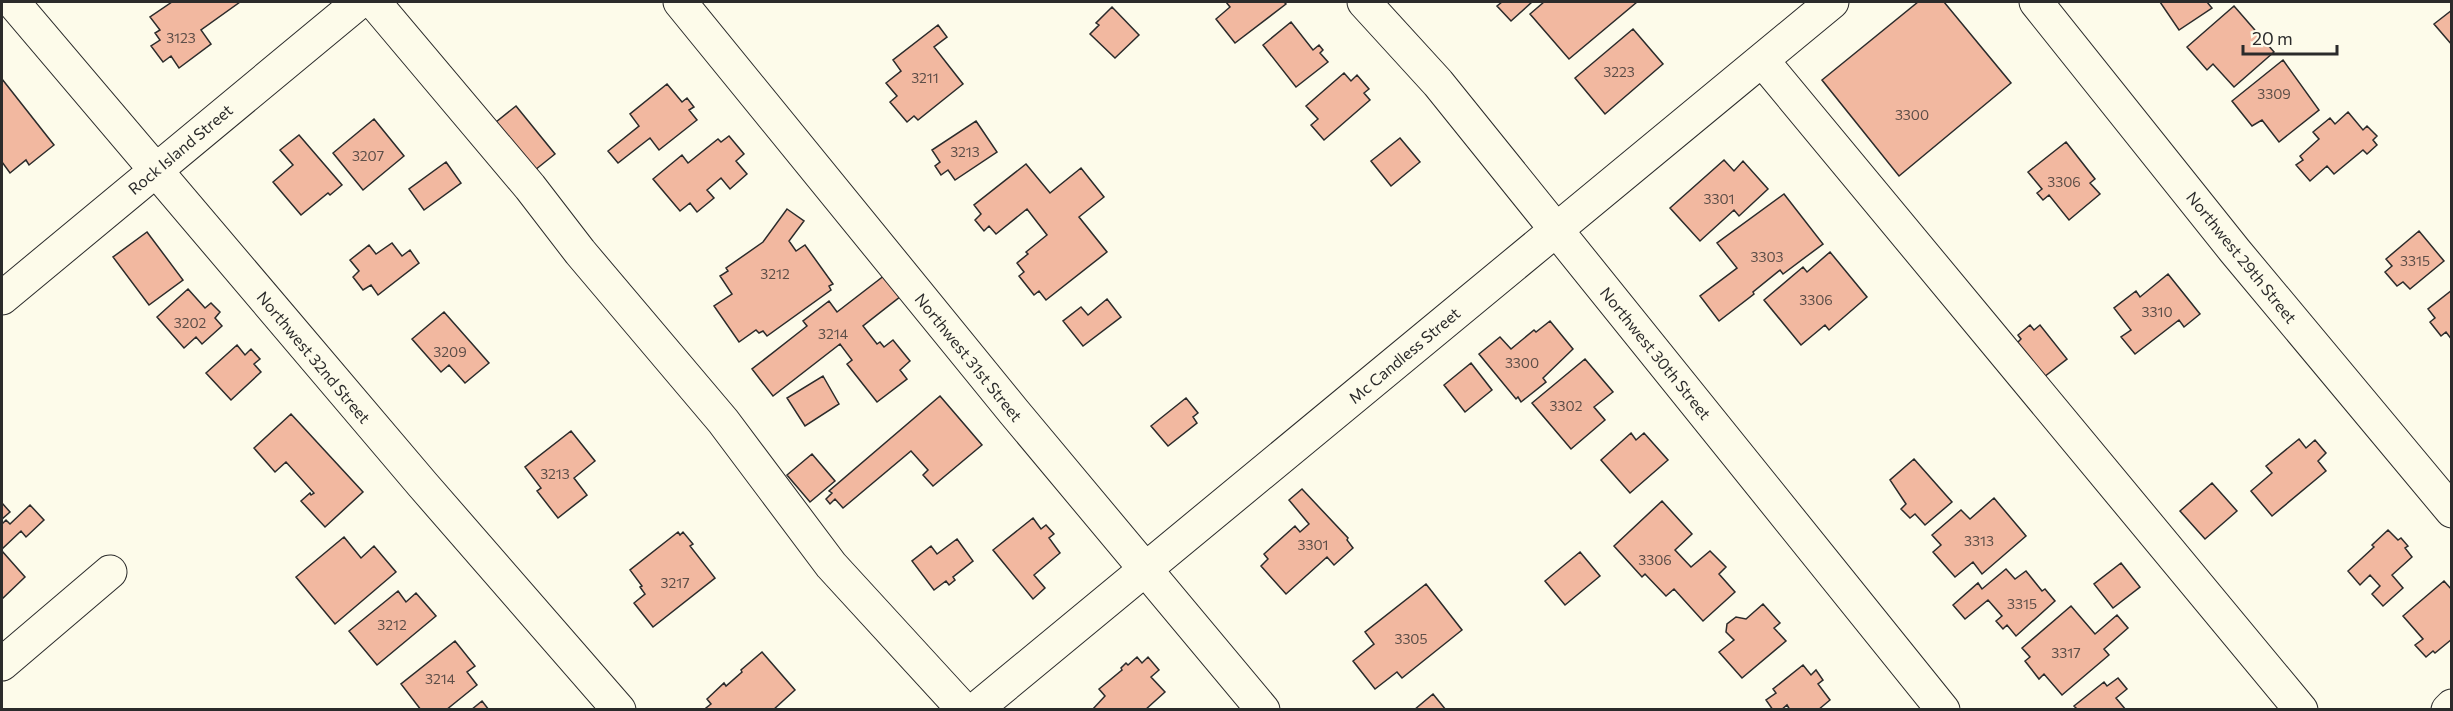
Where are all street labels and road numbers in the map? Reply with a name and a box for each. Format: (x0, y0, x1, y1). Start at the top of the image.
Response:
street label: Rock Island Street (124, 100, 236, 198)
street label: Northwest 29th Street (2183, 187, 2301, 327)
street label: Northwest 30th Street (1597, 283, 1716, 423)
street label: Northwest 32nd Street (253, 287, 375, 427)
street label: Northwest 31st Street (911, 289, 1027, 425)
street label: Mc Candless Street (1345, 303, 1464, 407)

